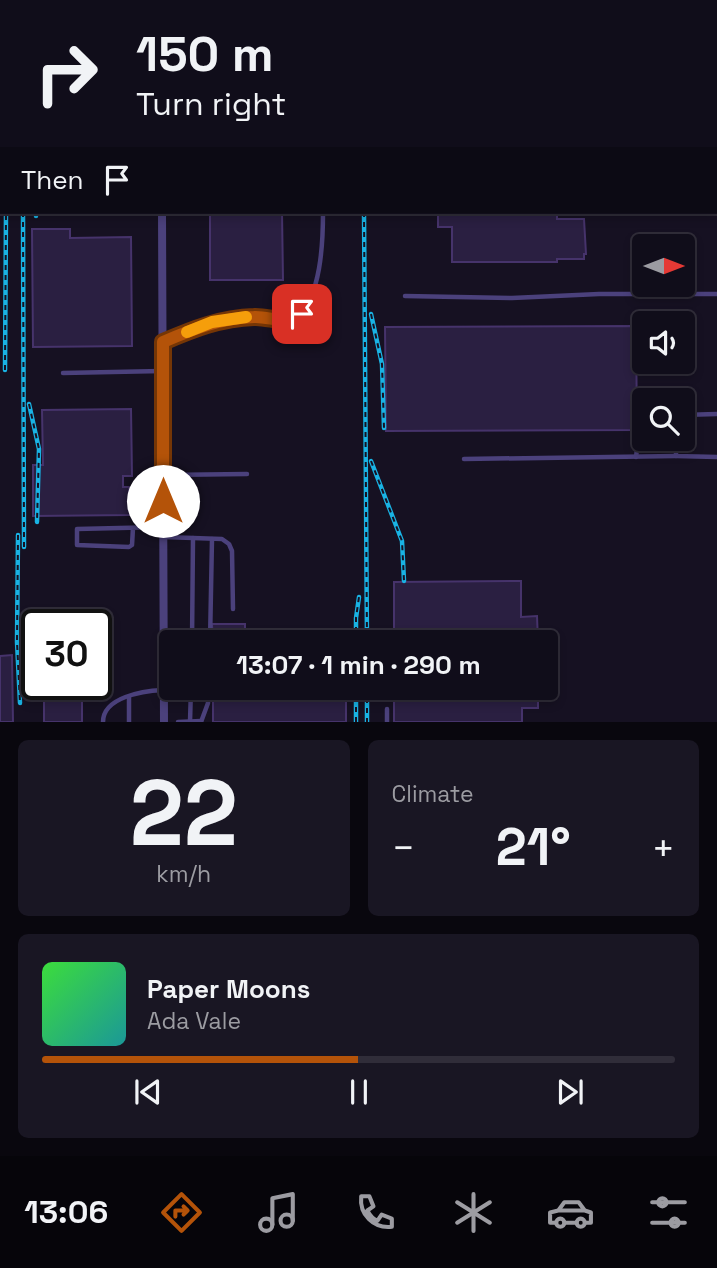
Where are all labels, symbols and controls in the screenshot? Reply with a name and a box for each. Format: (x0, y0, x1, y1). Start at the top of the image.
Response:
text: 150 m (136, 23, 274, 85)
icon: right (21, 28, 112, 119)
text: Turn right (136, 84, 286, 124)
icon: arrive (98, 161, 136, 199)
text: Then (21, 163, 84, 197)
north arrow (632, 234, 695, 298)
map controls (632, 234, 695, 451)
pin (272, 284, 332, 344)
icon: arrive (283, 295, 321, 333)
button: sound (632, 311, 695, 374)
button: search (632, 388, 695, 451)
position arrow (126, 464, 200, 538)
speed limit sign: 30 (21, 609, 112, 700)
text: 13:07 · 1 min · 290 m (236, 648, 481, 682)
text: 22 (130, 755, 238, 872)
text: Climate (392, 779, 474, 809)
text: 21° (496, 814, 571, 880)
text: − (392, 824, 415, 872)
text: + (651, 824, 675, 872)
text: km/h (156, 859, 211, 889)
text: Paper Moons (147, 972, 310, 1006)
text: Ada Vale (147, 1006, 241, 1036)
icon: previous (129, 1073, 167, 1111)
icon: pause (340, 1073, 378, 1111)
icon: next (551, 1073, 589, 1111)
icon: directions (157, 1188, 206, 1237)
icon: music (254, 1188, 303, 1237)
icon: phone (351, 1188, 400, 1237)
icon: climate (449, 1188, 498, 1237)
icon: car (546, 1188, 595, 1237)
icon: filters (644, 1188, 693, 1237)
text: 13:06 (24, 1192, 108, 1232)

